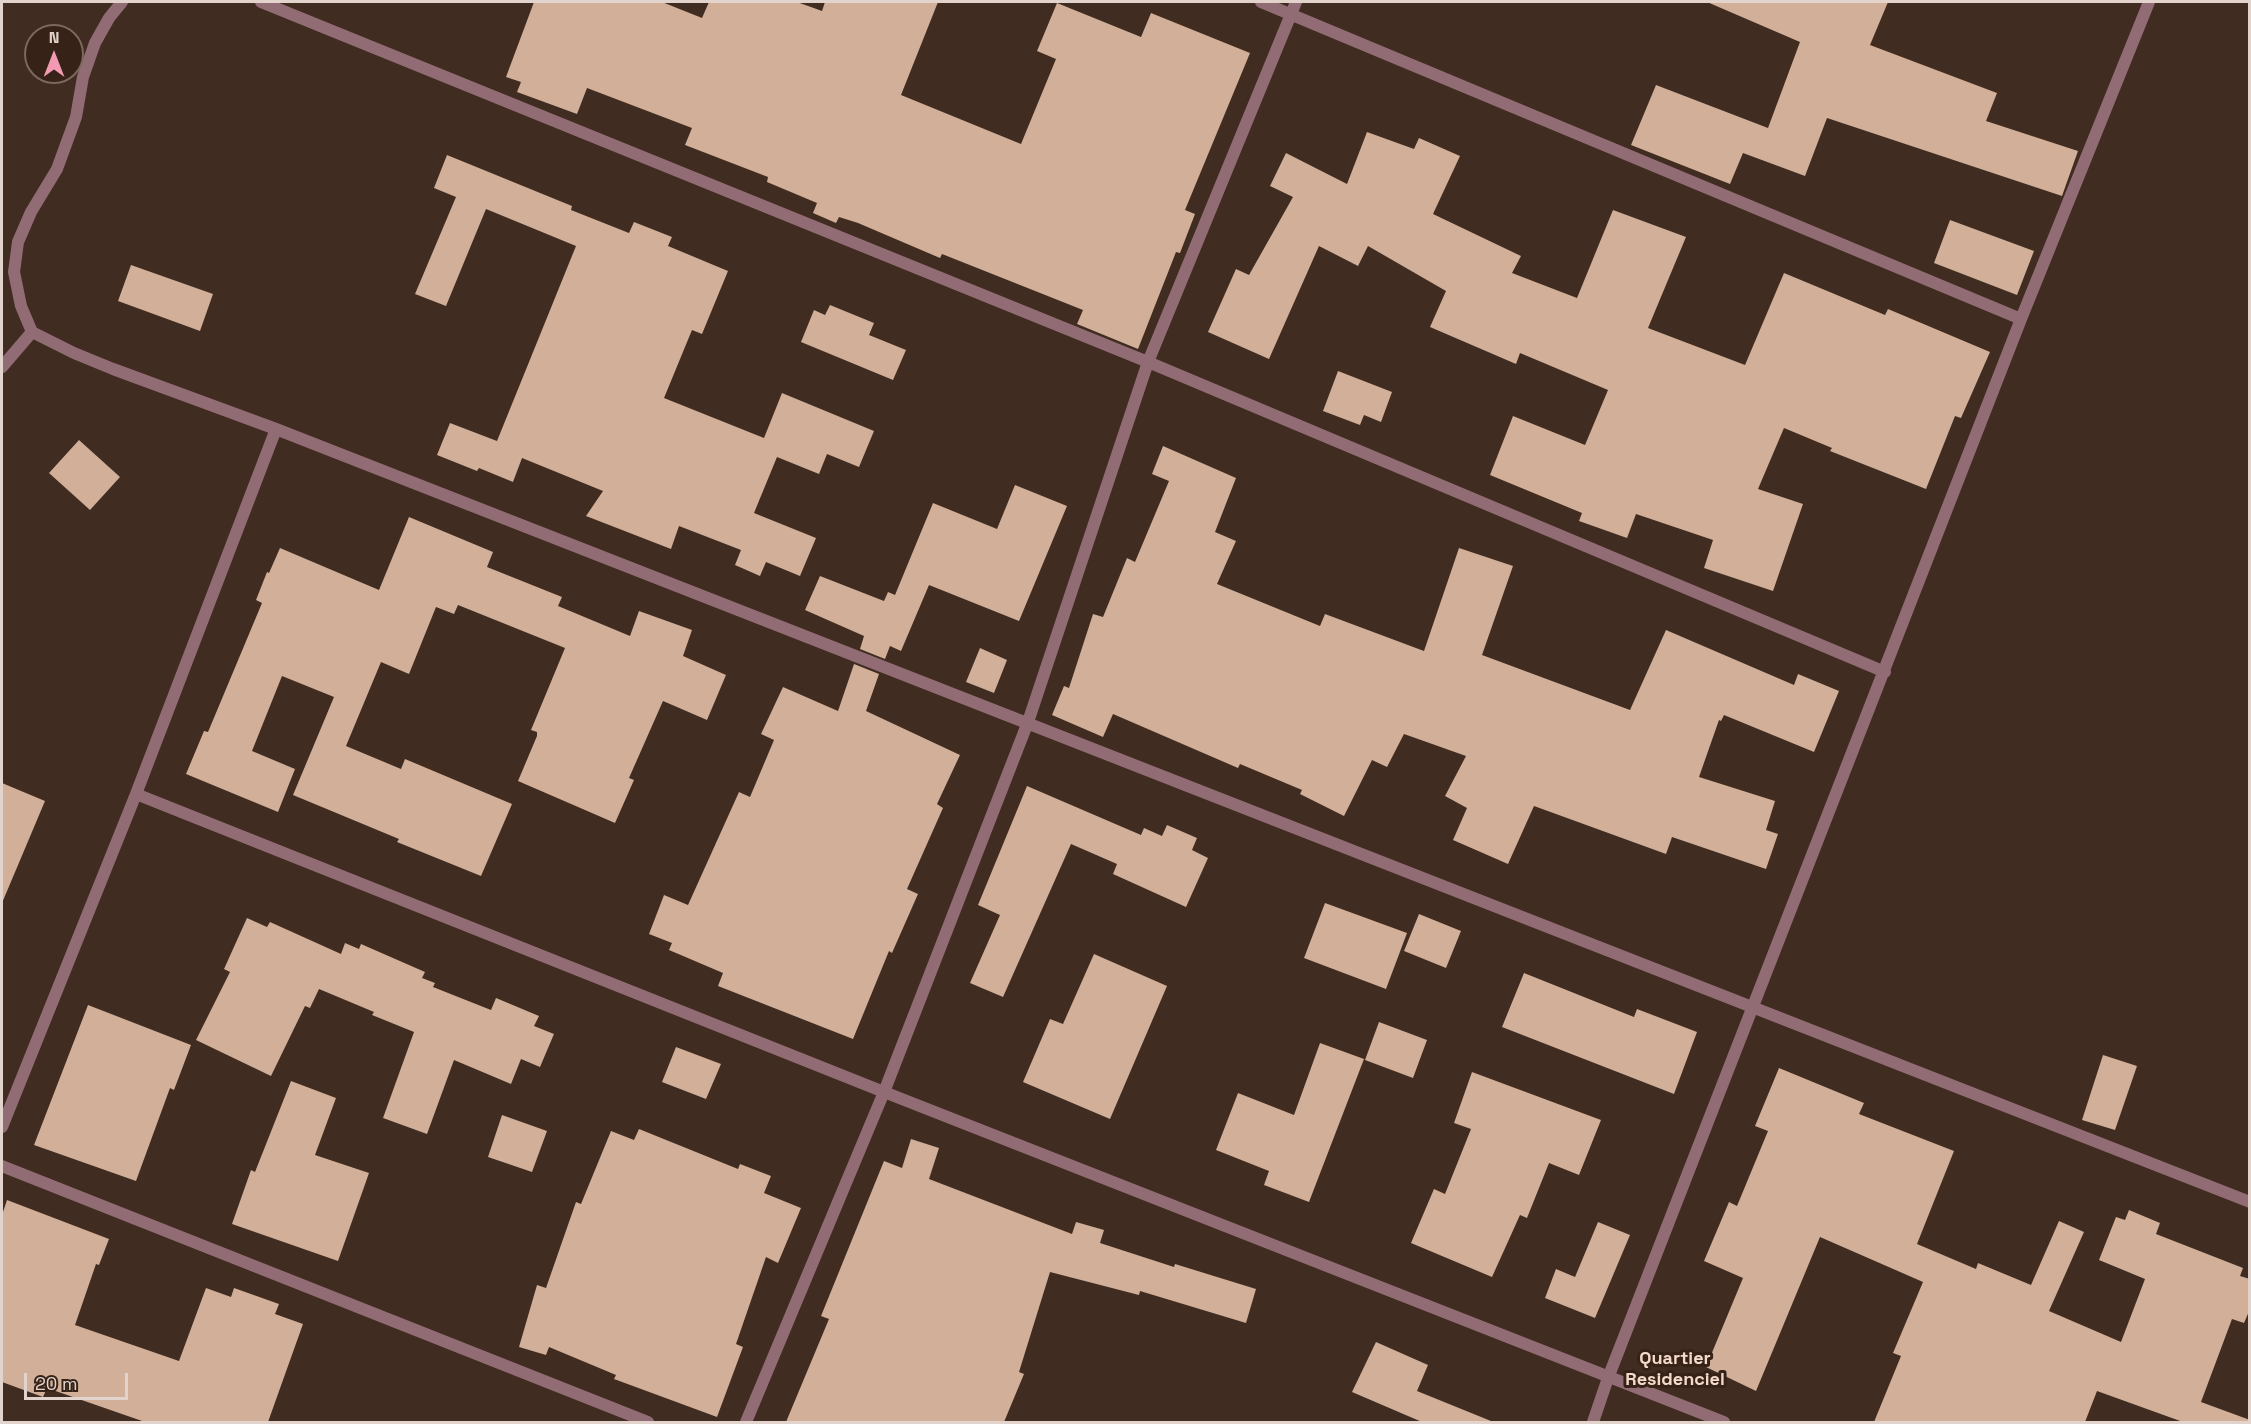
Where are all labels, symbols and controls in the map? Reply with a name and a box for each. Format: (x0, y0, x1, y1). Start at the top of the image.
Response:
north arrow (24, 24, 84, 84)
text: N (49, 27, 59, 48)
district label: Quartier Residenciel (1625, 1348, 1725, 1390)
scale bar (27, 1361, 130, 1399)
text: 20 m (35, 1372, 78, 1395)

